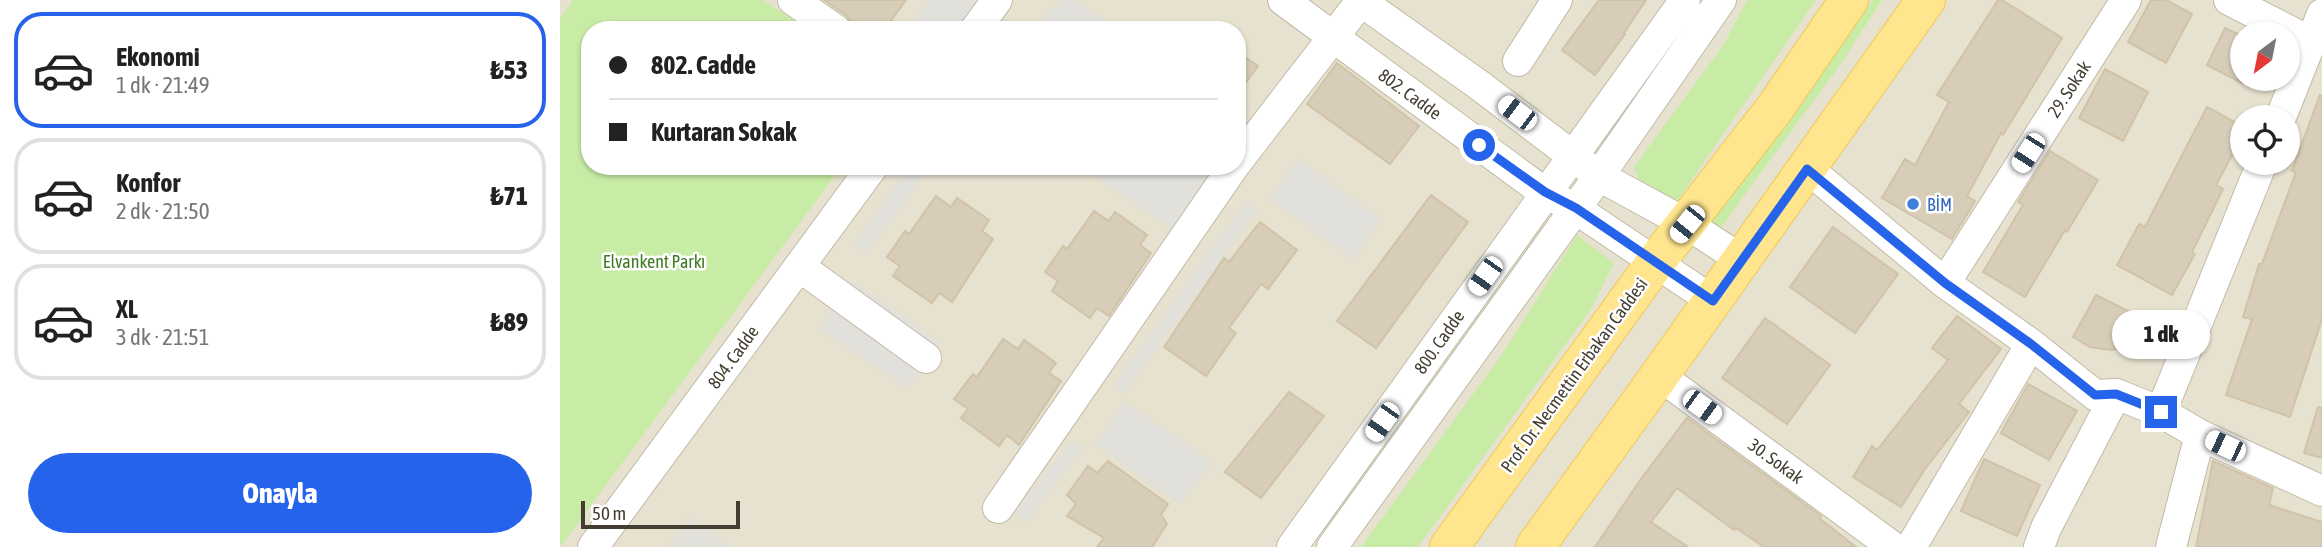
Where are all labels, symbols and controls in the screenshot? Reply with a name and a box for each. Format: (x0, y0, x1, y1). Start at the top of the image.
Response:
north arrow (2230, 21, 2300, 91)
map controls (2230, 21, 2300, 175)
icon: car (32, 39, 95, 102)
text: Ekonomi (116, 42, 200, 72)
text: 802. Cadde (651, 50, 756, 80)
text: ₺53 (491, 55, 528, 85)
street label: 29. Sokak (2043, 57, 2095, 121)
street label: 802. Cadde (1374, 64, 1446, 124)
text: 1 dk · 21:49 (116, 72, 210, 98)
car (1494, 92, 1541, 134)
button: locate (2230, 105, 2300, 175)
text: Kurtaran Sokak (651, 117, 797, 147)
route start (1463, 129, 1495, 161)
car (2008, 130, 2049, 176)
icon: car (32, 165, 95, 228)
text: Konfor (116, 168, 180, 198)
text: ₺71 (491, 181, 528, 211)
place label: BİM (1927, 194, 1952, 215)
marker: BİM (1905, 196, 1921, 212)
text: 2 dk · 21:50 (116, 198, 210, 224)
car (1666, 201, 1709, 247)
park label: Elvankent Parkı (603, 251, 705, 272)
car (1465, 253, 1506, 299)
street label: Prof. Dr. Necmettin Erbakan Caddesi (1496, 274, 1652, 476)
icon: car (32, 291, 95, 354)
text: XL (116, 294, 138, 324)
street label: 800. Cadde (1410, 306, 1468, 378)
text: ₺89 (491, 307, 528, 337)
callout: 1 dk (2112, 310, 2210, 360)
street label: 804. Cadde (703, 321, 763, 393)
text: 1 dk (2144, 321, 2178, 347)
text: 3 dk · 21:51 (116, 324, 210, 350)
car (1679, 386, 1726, 428)
route end (2145, 396, 2177, 428)
car (1362, 399, 1403, 445)
car (2202, 428, 2249, 464)
street label: 30. Sokak (1744, 434, 1808, 488)
button: Onayla (28, 453, 532, 533)
scale bar (581, 498, 740, 530)
text: 50 m (592, 502, 626, 524)

